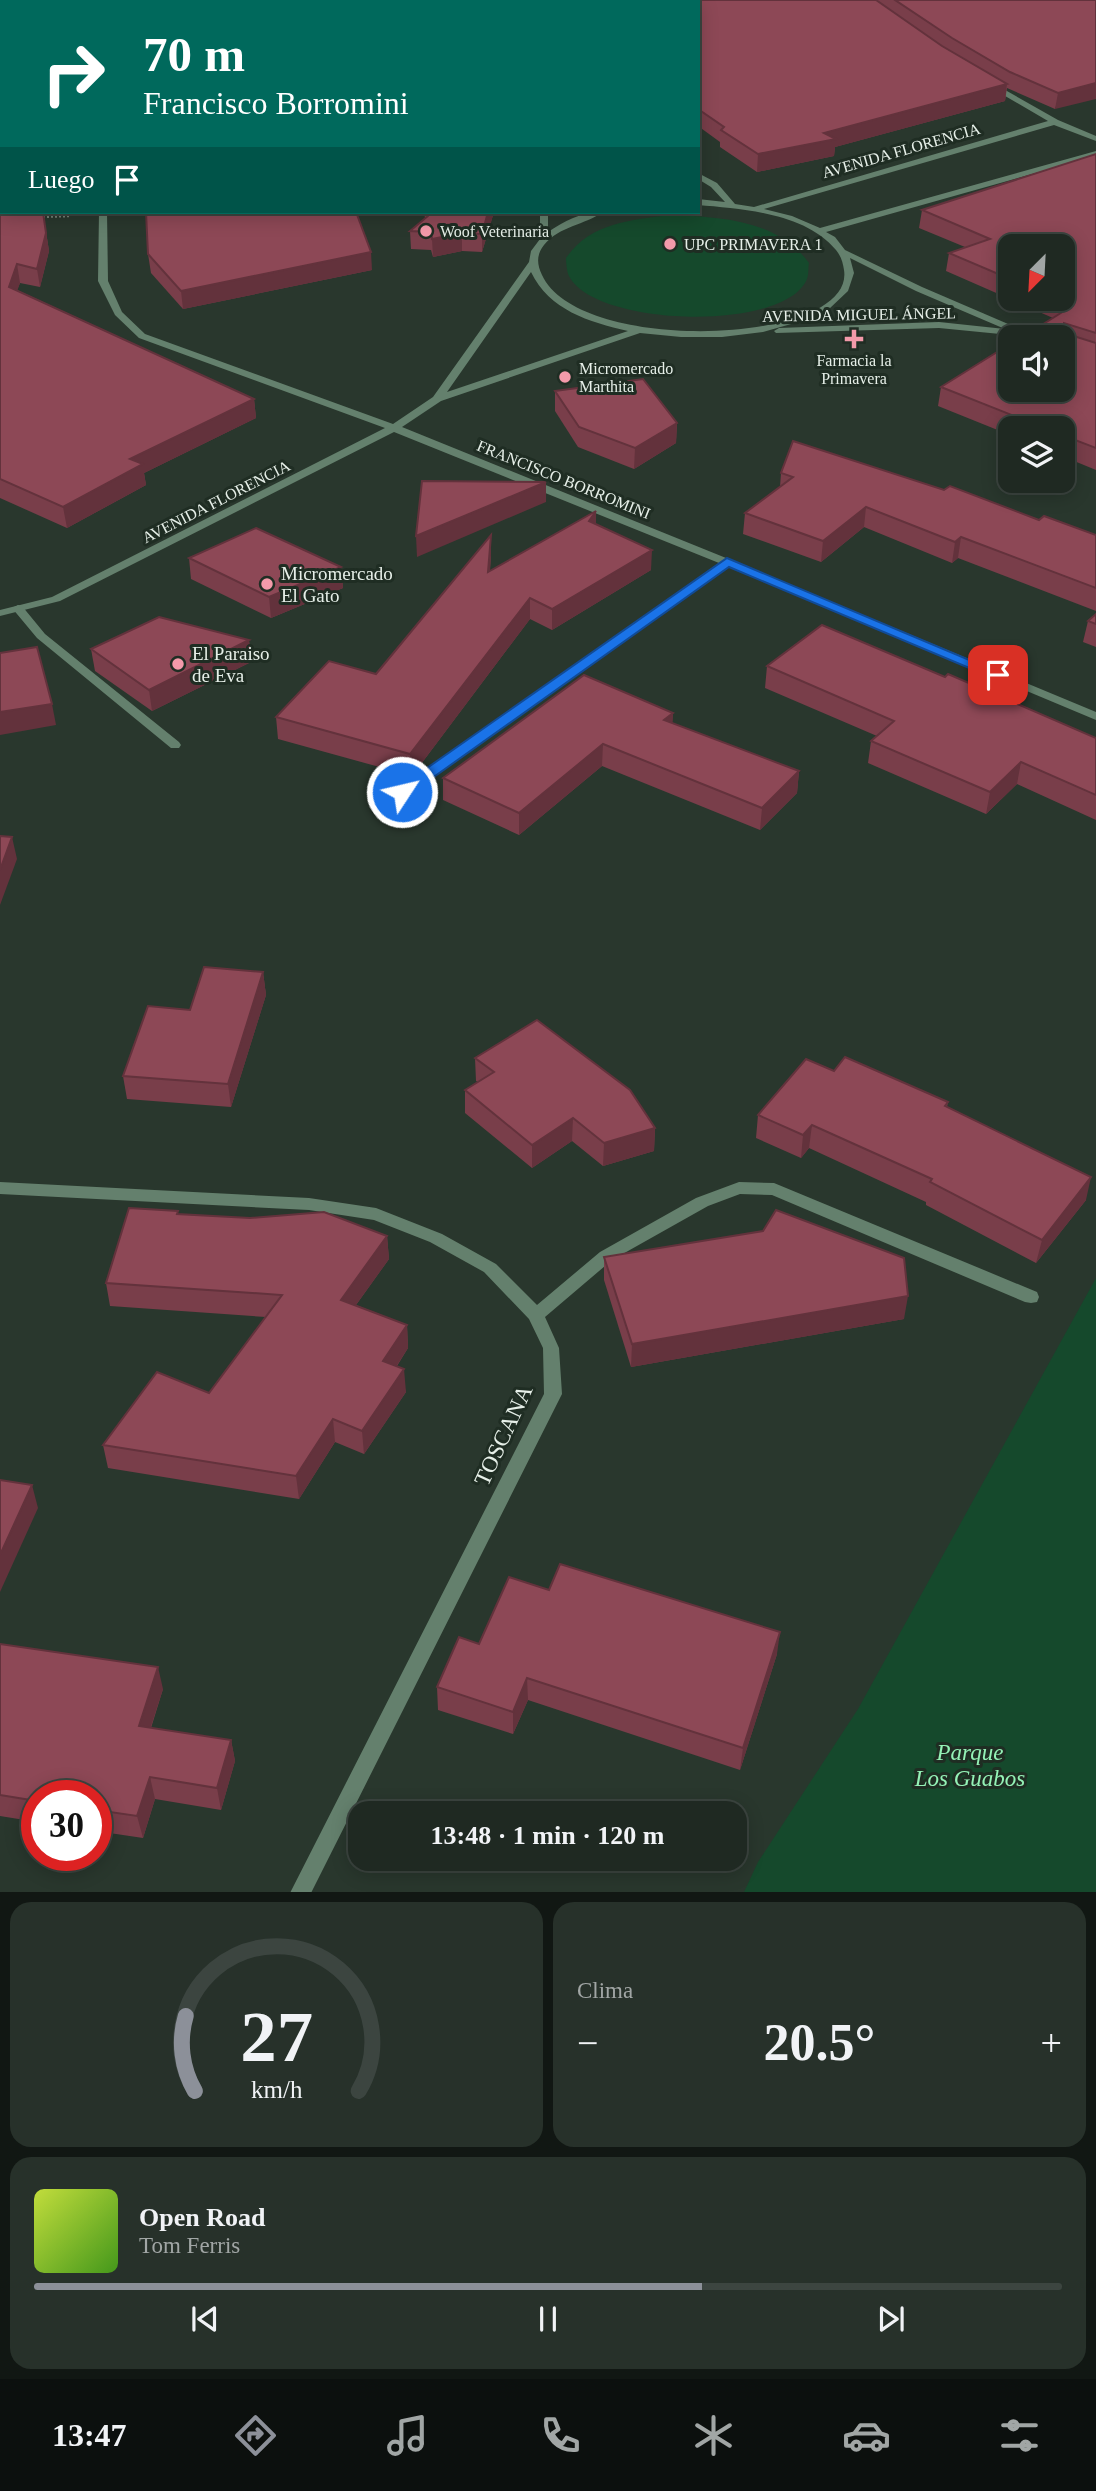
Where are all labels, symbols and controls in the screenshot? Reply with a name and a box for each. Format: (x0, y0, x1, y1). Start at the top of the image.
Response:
text: 70 m (143, 27, 245, 82)
icon: right (28, 28, 119, 119)
text: Francisco Borromini (143, 85, 409, 121)
street label: AVENIDA FLORENCIA (820, 120, 983, 181)
icon: arrive (108, 161, 146, 199)
text: Luego (28, 165, 94, 194)
marker: Woof Veterinaria (418, 223, 434, 239)
place label: Woof Veterinaria (440, 223, 549, 240)
north arrow (998, 234, 1074, 312)
map controls (998, 234, 1075, 493)
marker: UPC PRIMAVERA 1 (662, 236, 678, 252)
place label: UPC PRIMAVERA 1 (684, 236, 822, 253)
street label: AVENIDA MIGUEL ÁNGEL (762, 303, 956, 325)
button: sound (998, 325, 1075, 402)
marker: Farmacia la Primavera (846, 331, 862, 347)
place label: Farmacia la Primavera (816, 352, 892, 387)
place label: Micromercado Marthita (579, 360, 673, 395)
marker: Micromercado Marthita (557, 369, 573, 385)
button: layers (998, 416, 1075, 493)
street label: FRANCISCO BORROMINI (475, 437, 653, 522)
street label: AVENIDA FLORENCIA (139, 457, 293, 546)
place label: Micromercado El Gato (281, 563, 393, 606)
marker: Micromercado El Gato (259, 576, 275, 592)
place label: El Paraiso de Eva (192, 643, 270, 686)
pin (968, 645, 1028, 705)
marker: El Paraiso de Eva (170, 656, 186, 672)
icon: arrive (979, 656, 1017, 694)
position arrow (365, 755, 439, 829)
street label: TOSCANA (469, 1381, 538, 1490)
park label: Parque Los Guabos (914, 1740, 1025, 1791)
speed limit sign: 30 (21, 1780, 112, 1871)
text: 13:48 · 1 min · 120 m (431, 1821, 665, 1850)
text: Clima (577, 1978, 633, 2003)
text: 27 (240, 1996, 313, 2077)
text: 20.5° (764, 2014, 875, 2071)
text: − (577, 2022, 598, 2064)
text: + (1041, 2022, 1062, 2064)
text: km/h (251, 2075, 303, 2102)
text: Open Road (139, 2203, 265, 2232)
text: Tom Ferris (139, 2233, 240, 2258)
icon: previous (186, 2300, 224, 2338)
icon: pause (529, 2300, 567, 2338)
icon: next (872, 2300, 910, 2338)
icon: directions (231, 2411, 280, 2460)
icon: music (383, 2411, 432, 2460)
icon: phone (536, 2411, 585, 2460)
icon: climate (689, 2411, 738, 2460)
icon: car (842, 2411, 891, 2460)
icon: filters (995, 2411, 1044, 2460)
text: 13:47 (52, 2417, 127, 2453)

